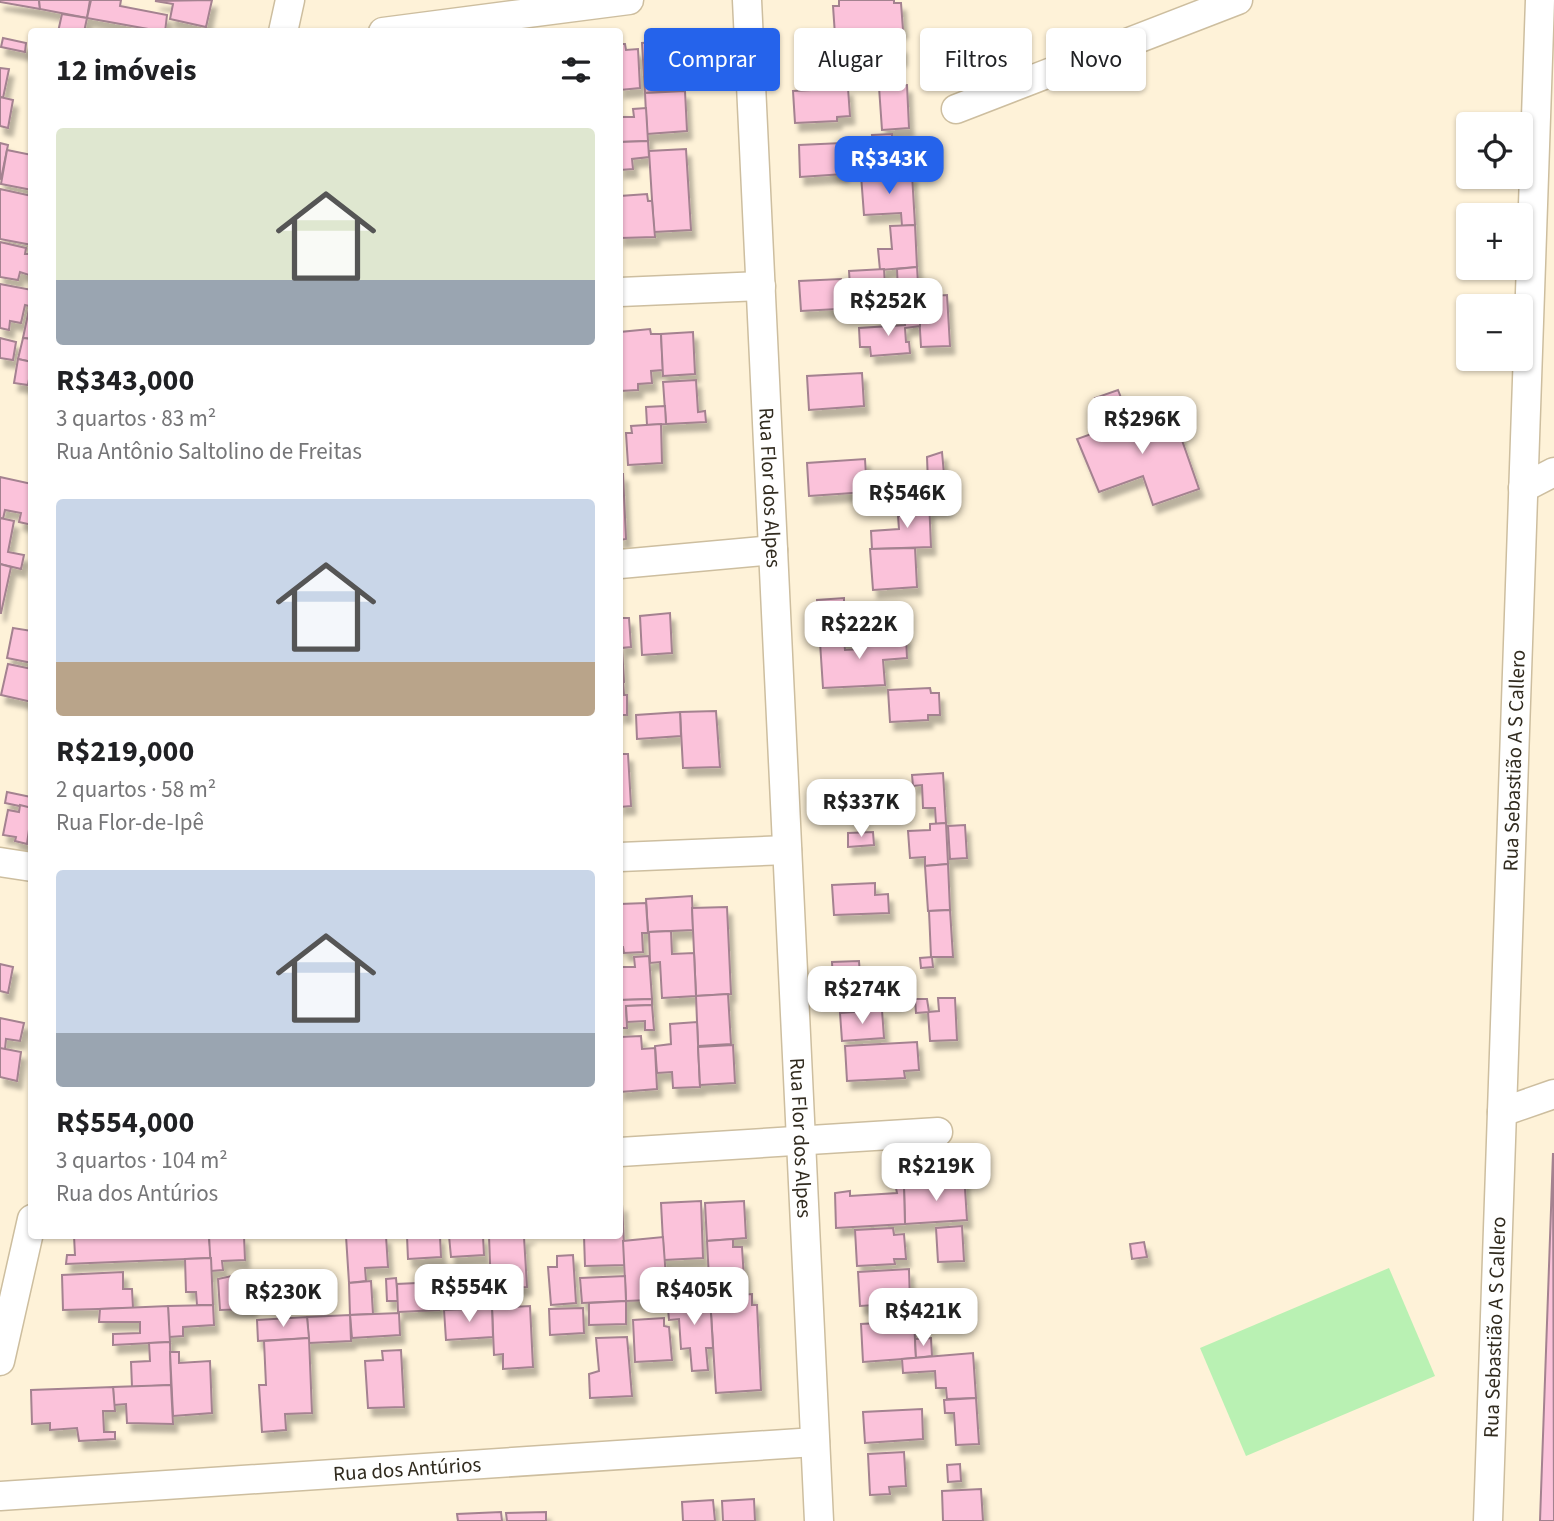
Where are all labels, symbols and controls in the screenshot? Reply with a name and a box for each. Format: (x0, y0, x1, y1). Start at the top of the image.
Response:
chip: Comprar (644, 28, 780, 91)
chip: Alugar (794, 28, 906, 91)
chip: Filtros (920, 28, 1032, 91)
chip: Novo (1046, 28, 1146, 91)
text: 12 imóveis (56, 49, 197, 92)
icon: filters (557, 51, 595, 89)
map controls (1456, 112, 1533, 371)
button: locate (1456, 112, 1533, 189)
pin: R$343K (832, 136, 946, 196)
text: R$343K (851, 142, 927, 175)
icon: home (263, 173, 389, 299)
button: + (1456, 203, 1533, 280)
pin: R$252K (831, 278, 945, 338)
text: R$252K (850, 284, 926, 317)
button: − (1456, 294, 1533, 371)
text: R$343,000 (56, 359, 194, 402)
pin: R$296K (1085, 396, 1199, 456)
text: 3 quartos · 83 m² (56, 402, 216, 435)
text: R$296K (1104, 402, 1180, 435)
street label: Rua Flor dos Alpes (751, 407, 789, 569)
text: Rua Antônio Saltolino de Freitas (56, 435, 362, 468)
pin: R$546K (850, 470, 964, 530)
text: R$546K (869, 476, 945, 509)
icon: home (263, 544, 389, 670)
pin: R$222K (802, 602, 916, 661)
text: R$222K (821, 607, 897, 640)
street label: Rua Sebastião A S Callero (1495, 649, 1533, 872)
text: R$219,000 (56, 730, 194, 773)
text: 2 quartos · 58 m² (56, 773, 216, 806)
pin: R$337K (804, 780, 918, 839)
text: R$337K (823, 785, 899, 818)
text: Rua Flor-de-Ipê (56, 806, 204, 839)
icon: home (263, 915, 389, 1041)
pin: R$274K (805, 967, 919, 1026)
text: R$274K (824, 972, 900, 1005)
street label: Rua Flor dos Alpes (782, 1057, 820, 1219)
text: R$554,000 (56, 1101, 194, 1144)
text: 3 quartos · 104 m² (56, 1144, 228, 1177)
pin: R$219K (879, 1144, 993, 1203)
text: R$219K (898, 1149, 974, 1182)
text: Rua dos Antúrios (56, 1177, 218, 1210)
street label: Rua Sebastião A S Callero (1476, 1216, 1513, 1438)
pin: R$554K (412, 1264, 526, 1324)
pin: R$405K (637, 1268, 751, 1327)
pin: R$230K (226, 1270, 340, 1329)
text: R$554K (431, 1270, 507, 1303)
text: R$405K (656, 1273, 732, 1306)
text: R$230K (245, 1275, 321, 1308)
pin: R$421K (866, 1288, 980, 1348)
text: R$421K (885, 1294, 961, 1327)
street label: Rua dos Antúrios (332, 1449, 482, 1489)

